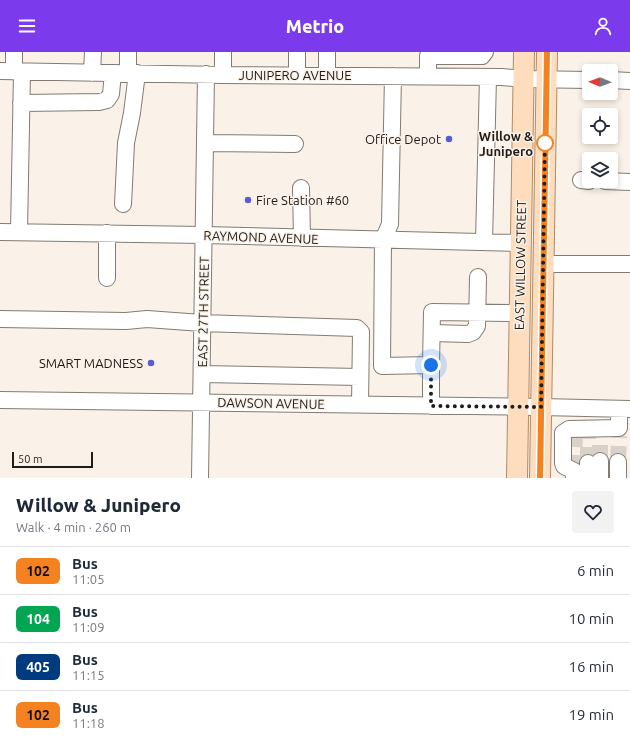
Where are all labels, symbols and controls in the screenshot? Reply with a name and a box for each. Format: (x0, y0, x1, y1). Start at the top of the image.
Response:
icon: menu (16, 15, 38, 37)
icon: person (592, 15, 614, 37)
text: Metrio (286, 16, 344, 36)
north arrow (582, 64, 618, 100)
map controls (582, 64, 618, 188)
street label: JUNIPERO AVENUE (239, 68, 351, 82)
button: locate (582, 108, 618, 144)
place label: Willow & Junipero (479, 129, 533, 158)
place label: Office Depot (365, 132, 441, 146)
marker: Office Depot (444, 134, 454, 144)
marker: Willow & Junipero (536, 134, 554, 152)
button: layers (582, 152, 618, 188)
place label: Fire Station #60 (256, 193, 349, 207)
marker: Fire Station #60 (243, 195, 253, 205)
street label: EAST WILLOW STREET (512, 200, 528, 330)
street label: RAYMOND AVENUE (203, 228, 319, 246)
street label: EAST 27TH STREET (195, 256, 211, 368)
your location (421, 355, 441, 375)
place label: SMART MADNESS (39, 356, 143, 370)
marker: SMART MADNESS (146, 358, 156, 368)
street label: DAWSON AVENUE (217, 395, 325, 411)
scale bar (12, 450, 93, 469)
text: 50 m (18, 453, 42, 465)
button: heart (572, 491, 614, 533)
text: Willow & Junipero (16, 494, 181, 516)
text: Walk · 4 min · 260 m (16, 520, 131, 534)
text: Bus (72, 555, 98, 572)
text: 6 min (577, 562, 614, 579)
text: 102 (26, 563, 50, 579)
text: 11:05 (72, 572, 105, 586)
text: Bus (72, 603, 98, 620)
text: 10 min (568, 610, 614, 627)
text: 104 (26, 611, 50, 627)
text: 11:09 (72, 620, 105, 634)
text: Bus (72, 651, 98, 668)
text: 16 min (568, 658, 614, 675)
text: 405 (26, 659, 50, 675)
text: 11:15 (72, 668, 105, 682)
text: Bus (72, 699, 98, 716)
text: 19 min (568, 706, 614, 723)
text: 102 (26, 707, 50, 723)
text: 11:18 (72, 716, 105, 730)

